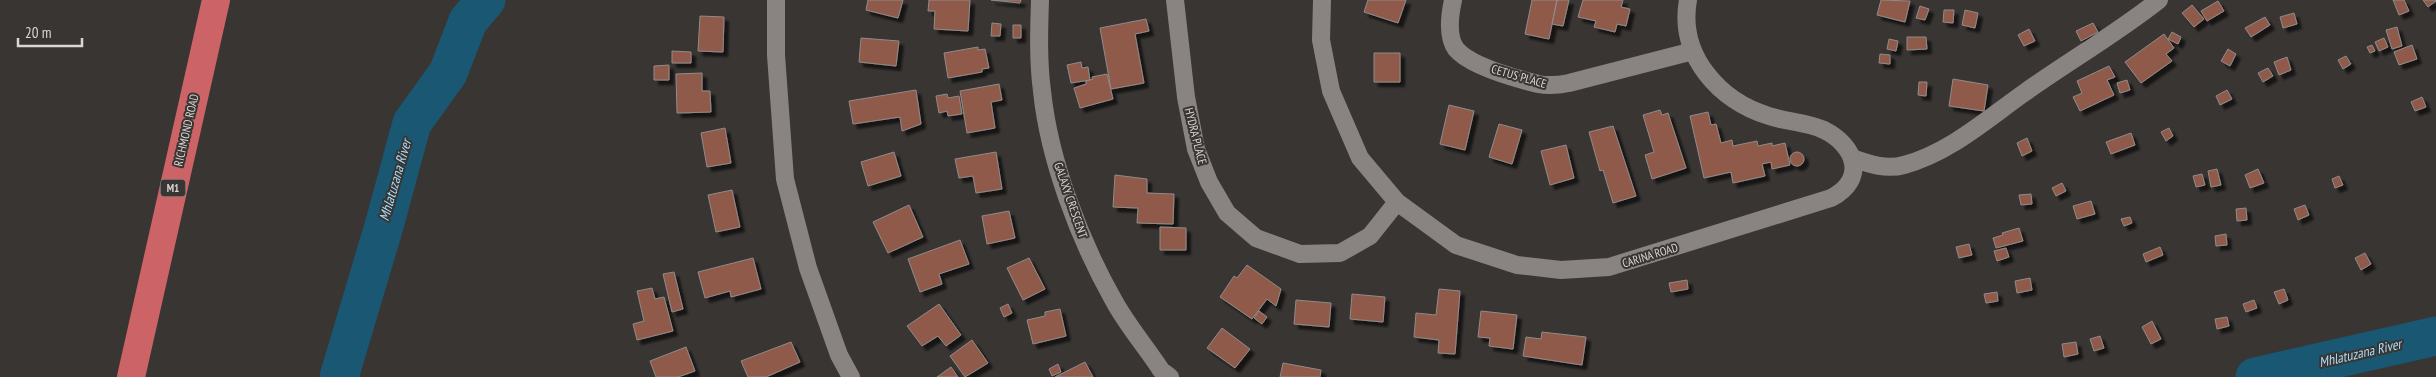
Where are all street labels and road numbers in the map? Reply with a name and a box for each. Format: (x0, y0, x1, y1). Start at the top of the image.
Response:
street label: CETUS PLACE (1490, 61, 1548, 91)
street label: RICHMOND ROAD (170, 92, 202, 168)
street label: HYDRA PLACE (1182, 106, 1210, 166)
street label: GALAXY CRESCENT (1051, 160, 1091, 241)
road number: M1 (160, 180, 186, 197)
street label: CARINA ROAD (1620, 239, 1680, 271)

